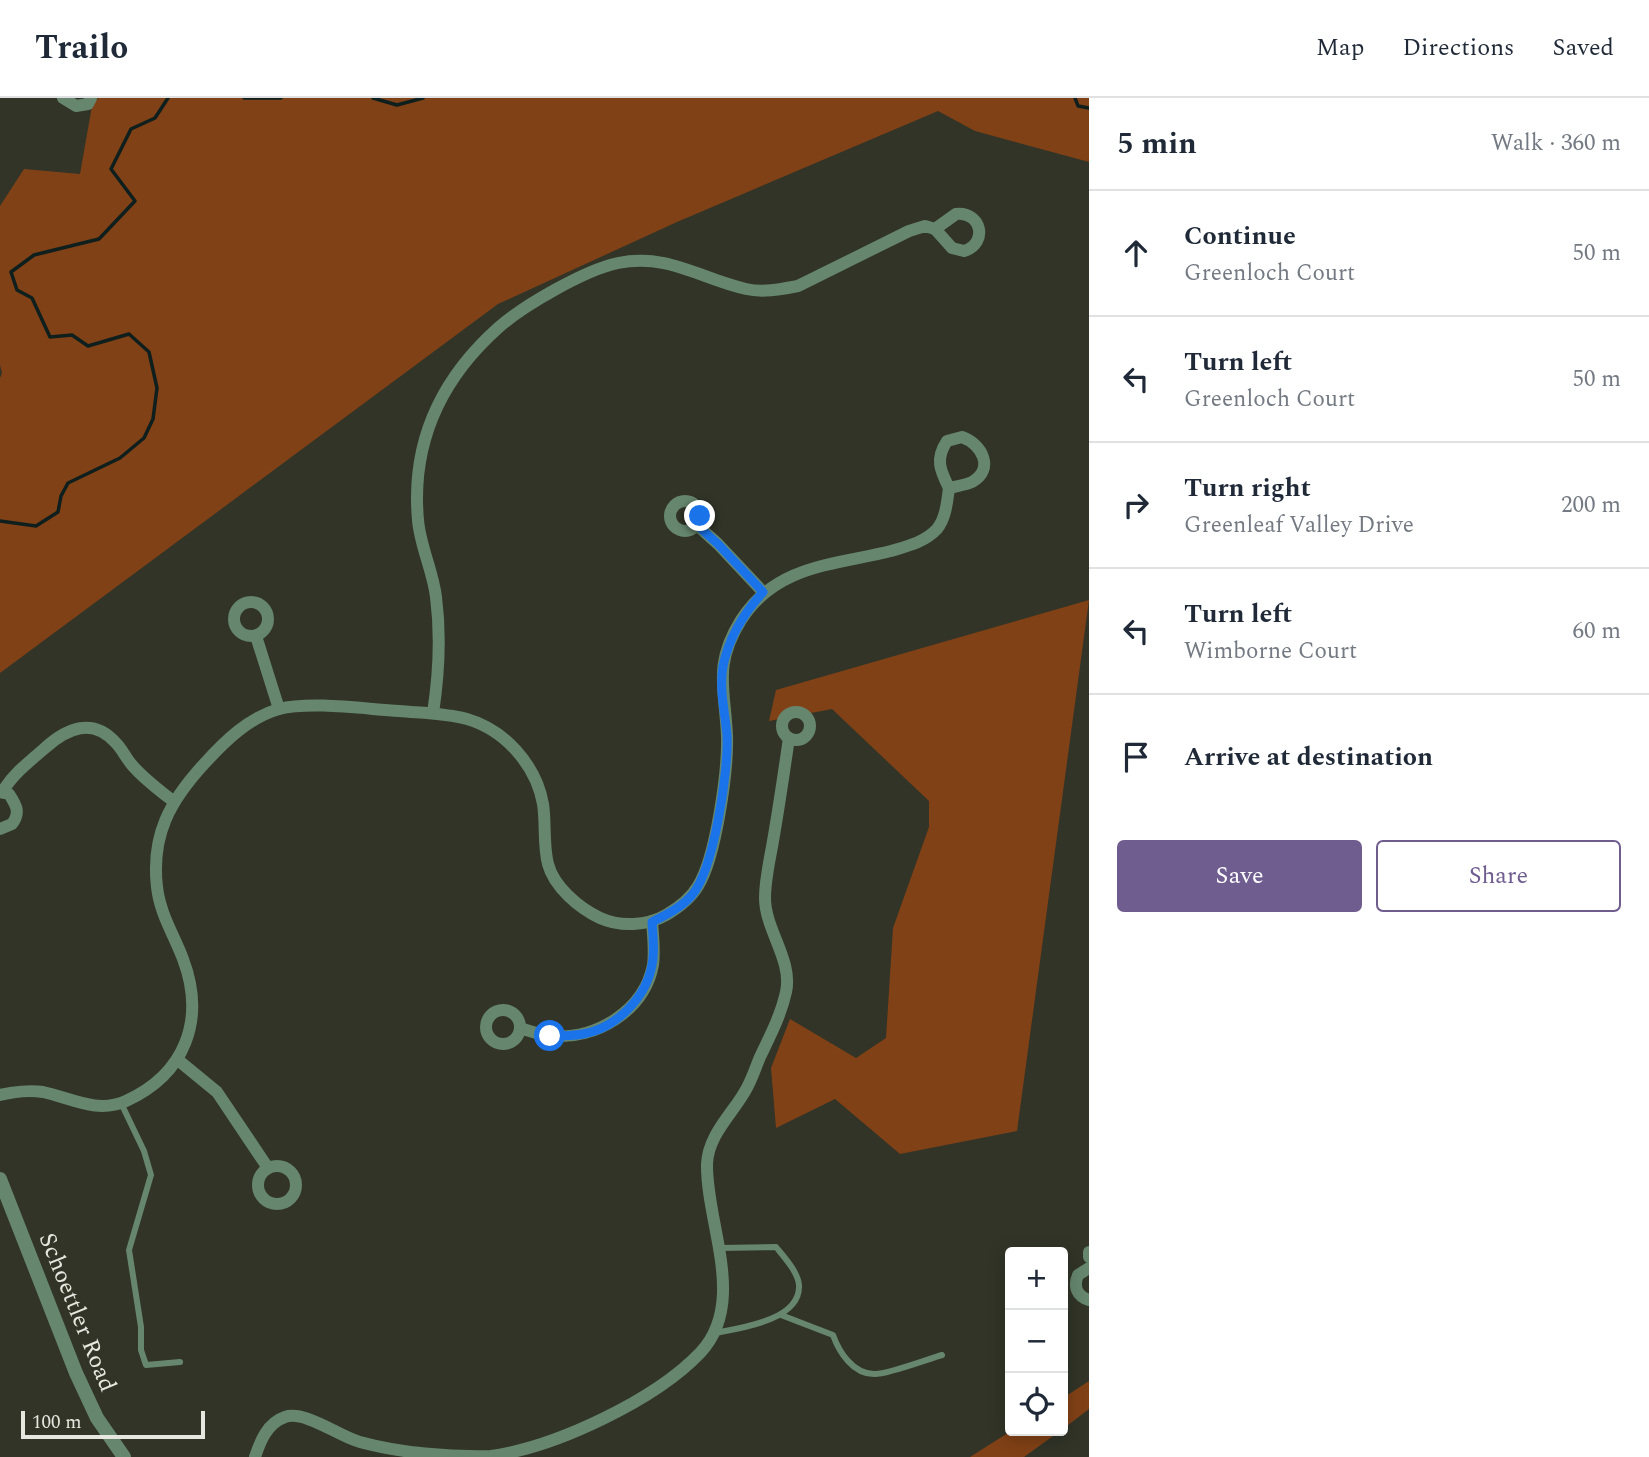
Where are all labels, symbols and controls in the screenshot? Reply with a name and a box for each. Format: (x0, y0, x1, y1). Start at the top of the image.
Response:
text: Trailo (35, 23, 128, 73)
text: Map (1316, 30, 1364, 66)
text: Directions (1402, 30, 1514, 66)
text: Saved (1552, 30, 1614, 66)
text: 5 min (1117, 121, 1197, 167)
text: Walk · 360 m (1491, 126, 1621, 161)
text: Continue (1184, 216, 1296, 256)
icon: ahead (1117, 234, 1155, 272)
text: 50 m (1572, 236, 1621, 271)
text: Greenloch Court (1184, 256, 1355, 291)
text: Turn left (1184, 342, 1292, 382)
icon: left (1117, 360, 1155, 398)
text: 50 m (1572, 362, 1621, 397)
text: Greenloch Court (1184, 382, 1355, 417)
text: Turn right (1184, 468, 1311, 508)
icon: right (1117, 486, 1155, 524)
text: 200 m (1561, 488, 1621, 523)
route end (684, 500, 715, 531)
text: Greenleaf Valley Drive (1184, 508, 1414, 543)
text: Turn left (1184, 594, 1292, 634)
icon: left (1117, 612, 1155, 650)
text: 60 m (1572, 614, 1621, 649)
text: Wimborne Court (1184, 634, 1357, 669)
text: Arrive at destination (1184, 737, 1433, 777)
icon: arrive (1117, 738, 1155, 776)
button: Save (1117, 840, 1362, 912)
button: Share (1376, 840, 1621, 912)
route start (534, 1020, 565, 1051)
street label: Schoettler Road (29, 1227, 125, 1397)
map controls (1005, 1247, 1068, 1436)
button: + (1005, 1247, 1068, 1310)
button: − (1005, 1310, 1068, 1373)
button: locate (1005, 1373, 1068, 1436)
scale bar (21, 1408, 205, 1440)
text: 100 m (32, 1408, 82, 1437)

